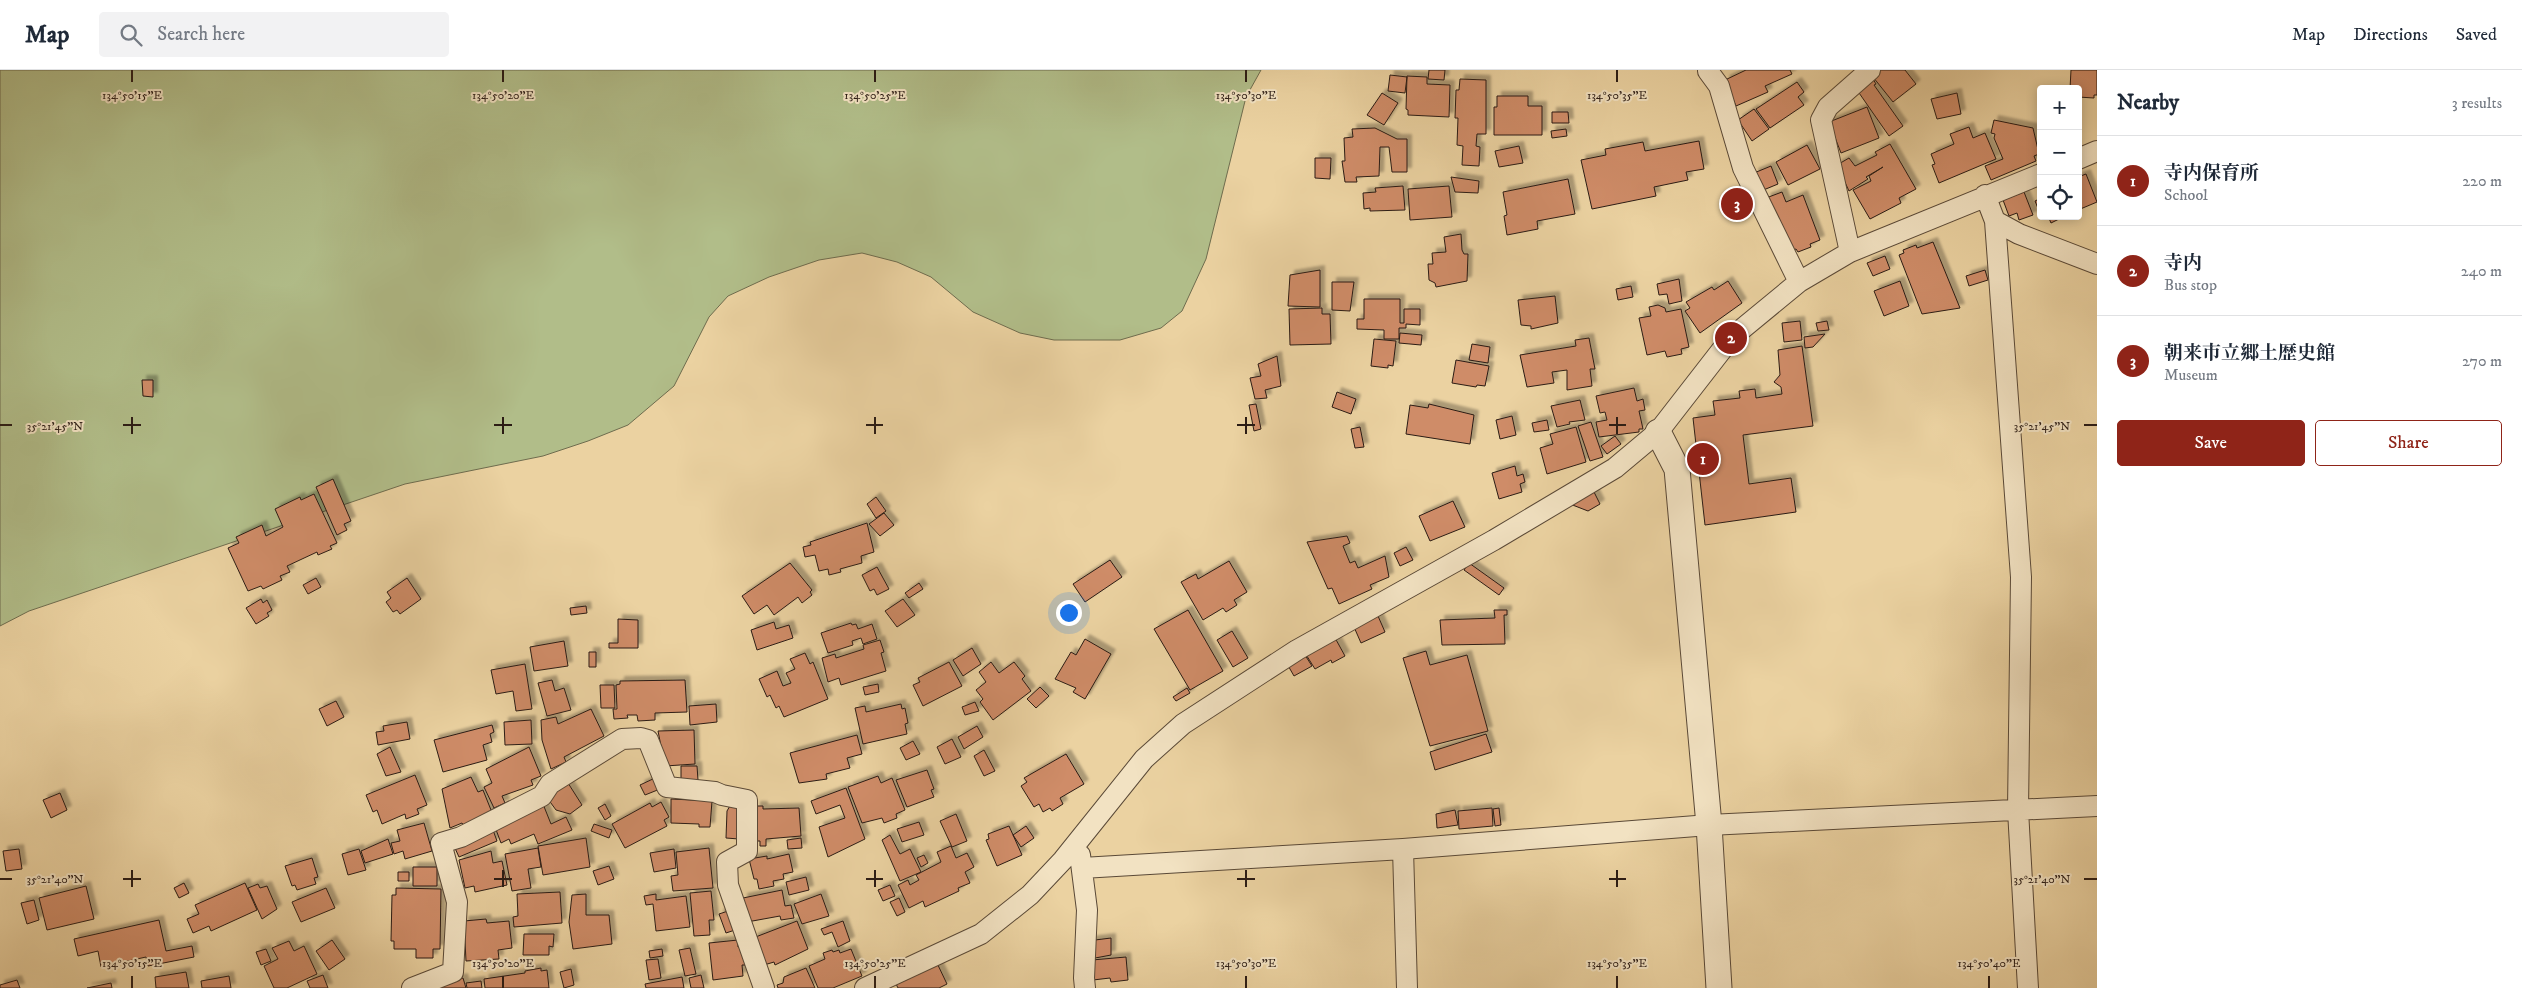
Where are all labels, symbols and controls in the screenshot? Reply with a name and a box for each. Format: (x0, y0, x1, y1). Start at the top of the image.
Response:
search box (99, 12, 449, 57)
text: Map (25, 20, 69, 50)
icon: search (117, 21, 145, 49)
text: Search here (157, 23, 245, 46)
text: Map (2292, 24, 2325, 46)
text: Directions (2353, 24, 2428, 46)
text: Saved (2456, 24, 2497, 46)
map controls (2037, 85, 2082, 220)
button: + (2037, 85, 2082, 130)
text: 134°50'15"E (102, 88, 162, 103)
text: 134°50'20"E (472, 88, 534, 103)
text: 134°50'25"E (844, 88, 906, 103)
text: 134°50'30"E (1216, 88, 1277, 103)
text: 134°50'35"E (1587, 88, 1648, 103)
text: Nearby (2117, 90, 2179, 116)
text: 3 results (2452, 93, 2502, 113)
button: − (2037, 130, 2082, 175)
text: 寺内保育所 (2164, 162, 2259, 185)
text: 1 (2130, 171, 2136, 191)
text: 220 m (2462, 171, 2502, 191)
button: locate (2037, 175, 2082, 220)
pin: 3 (1721, 185, 1753, 223)
text: School (2164, 185, 2208, 205)
text: 寺内 (2164, 252, 2202, 275)
text: 2 (2129, 261, 2137, 281)
text: 240 m (2461, 261, 2502, 281)
text: Bus stop (2164, 275, 2217, 295)
pin: 2 (1715, 319, 1747, 357)
text: 朝来市立郷土歴史館 (2164, 342, 2335, 365)
text: 3 (2130, 351, 2136, 371)
text: 270 m (2462, 351, 2502, 371)
text: Museum (2164, 365, 2218, 385)
text: 35°21'45"N (27, 419, 83, 434)
text: 35°21'45"N (2014, 419, 2070, 434)
button: Save (2117, 420, 2305, 466)
button: Share (2315, 420, 2502, 466)
pin: 1 (1687, 440, 1719, 478)
your location (1056, 600, 1082, 626)
text: 35°21'40"N (27, 872, 84, 887)
text: 35°21'40"N (2014, 872, 2071, 887)
text: 134°50'15"E (102, 956, 162, 971)
text: 134°50'20"E (472, 956, 534, 971)
text: 134°50'25"E (844, 956, 906, 971)
text: 134°50'30"E (1216, 956, 1277, 971)
text: 134°50'35"E (1587, 956, 1648, 971)
text: 134°50'40"E (1958, 956, 2021, 971)

